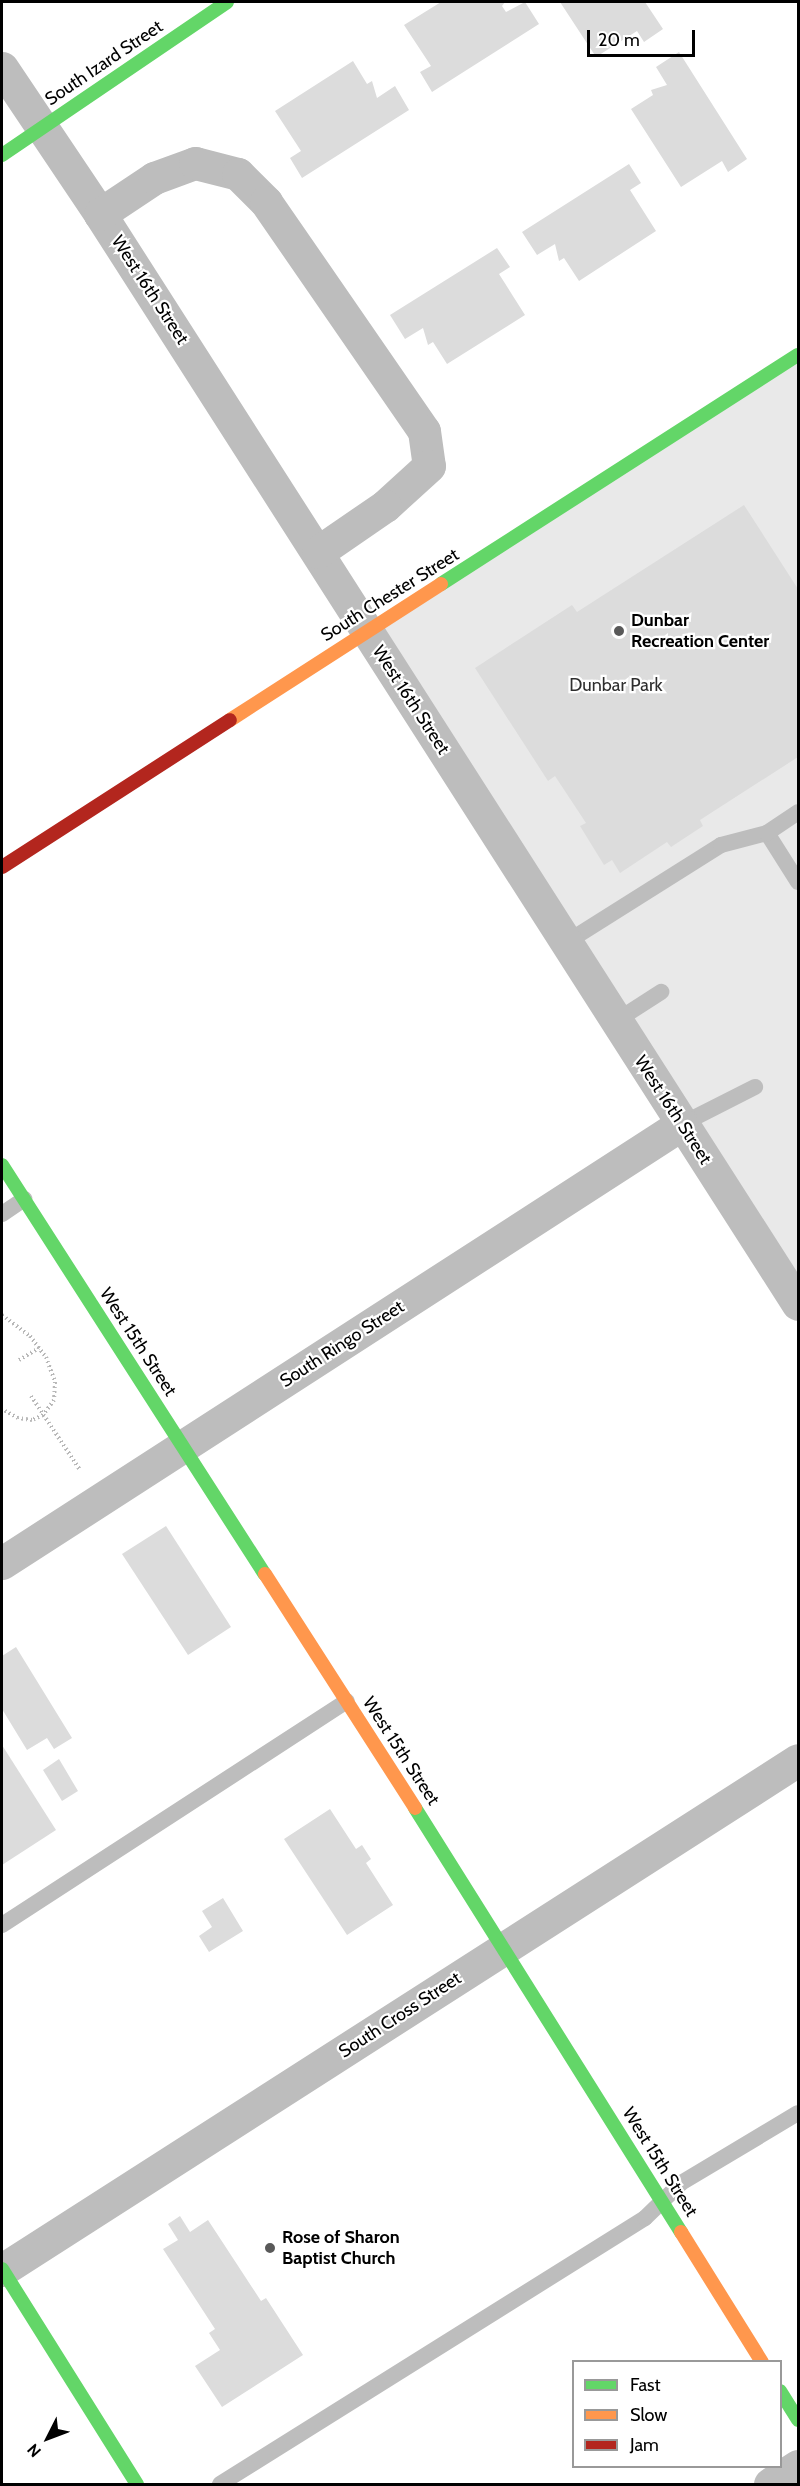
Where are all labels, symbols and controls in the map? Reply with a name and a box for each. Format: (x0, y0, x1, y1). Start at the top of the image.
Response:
street label: South Izard Street (41, 16, 167, 110)
scale bar (590, 18, 698, 56)
text: 20 m (598, 29, 640, 51)
street label: West 16th Street (107, 232, 193, 348)
street label: South Chester Street (317, 544, 463, 646)
place label: Dunbar Recreation Center (631, 610, 769, 652)
marker: Dunbar Recreation Center (612, 624, 626, 638)
street label: West 16th Street (368, 642, 454, 758)
park label: Dunbar Park (569, 674, 663, 696)
street label: West 16th Street (630, 1052, 716, 1168)
street label: West 15th Street (95, 1284, 181, 1400)
street label: South Ringo Street (276, 1296, 408, 1392)
street label: West 15th Street (358, 1693, 444, 1809)
street label: South Cross Street (335, 1967, 465, 2063)
street label: West 15th Street (618, 2103, 702, 2221)
place label: Rose of Sharon Baptist Church (282, 2227, 400, 2270)
marker: Rose of Sharon Baptist Church (263, 2241, 277, 2255)
legend (572, 2360, 782, 2468)
text: Fast (630, 2374, 661, 2396)
text: Slow (630, 2404, 667, 2426)
north arrow (18, 2408, 78, 2468)
text: Jam (630, 2434, 659, 2456)
text: N (23, 2440, 45, 2461)

